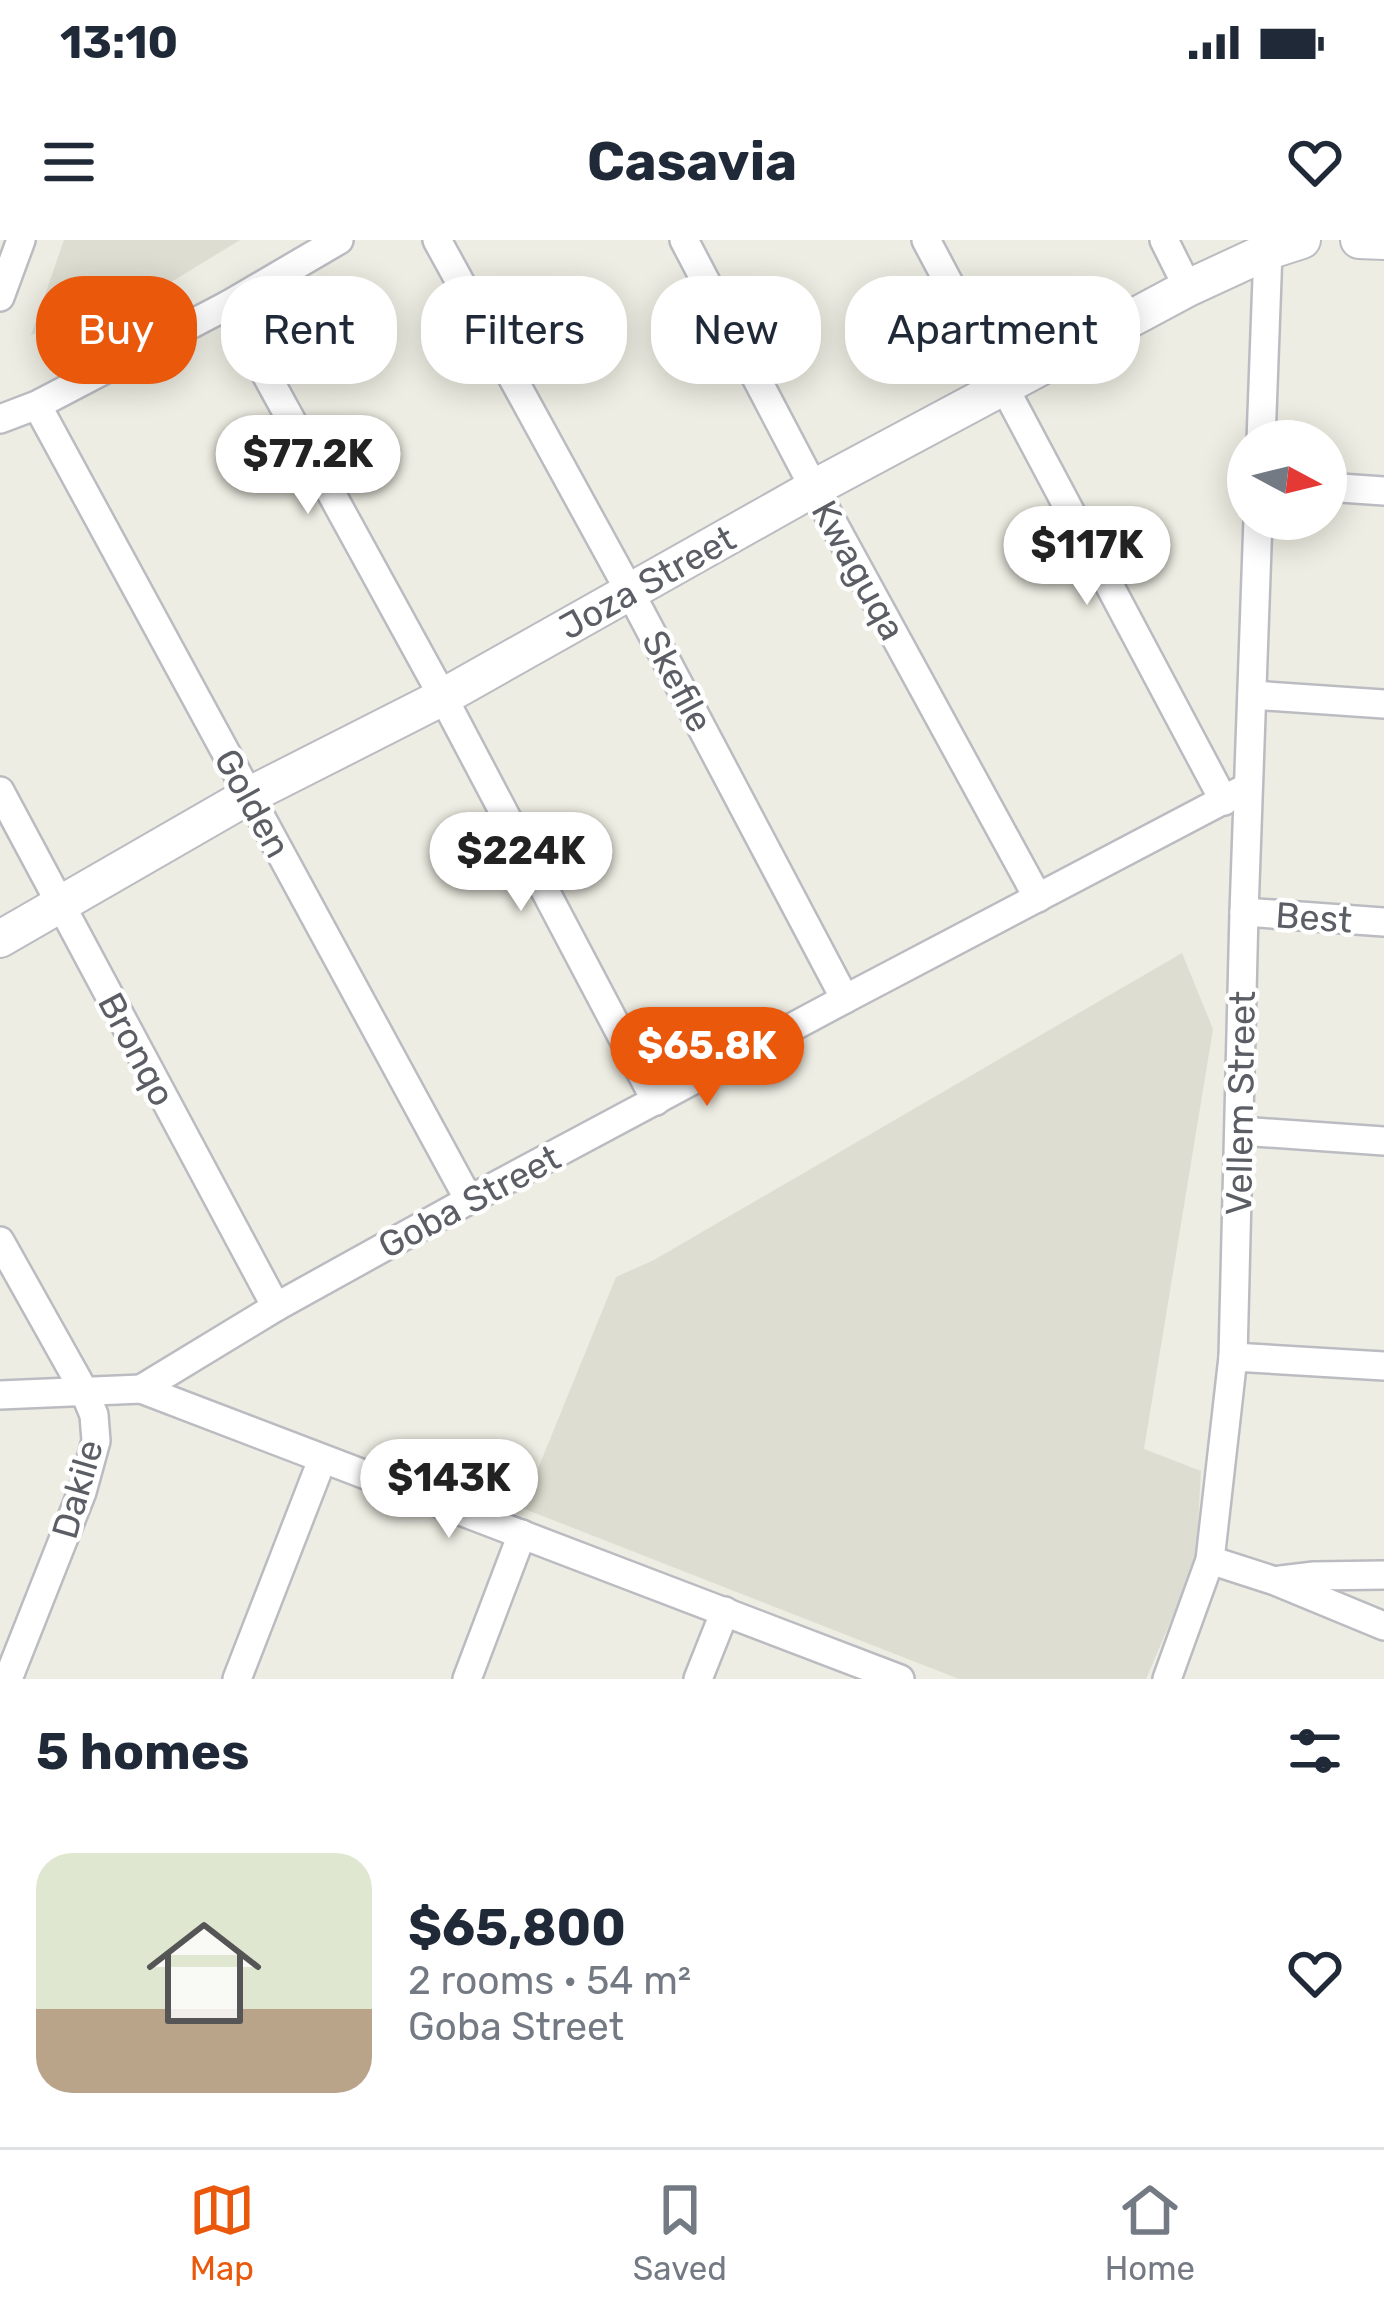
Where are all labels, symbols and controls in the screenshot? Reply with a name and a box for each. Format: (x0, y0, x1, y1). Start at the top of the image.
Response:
text: 13:10 (60, 16, 178, 69)
icon: menu (36, 129, 102, 195)
icon: heart (1282, 129, 1348, 195)
text: Casavia (587, 130, 797, 194)
chip: Buy (36, 276, 197, 384)
chip: Rent (221, 276, 397, 384)
chip: Filters (421, 276, 627, 384)
chip: New (651, 276, 821, 384)
chip: Apartment (845, 276, 1140, 384)
pin: $77.2K (210, 415, 406, 517)
north arrow (1227, 420, 1347, 540)
map controls (1227, 420, 1347, 540)
text: $77.2K (243, 431, 373, 477)
street label: Kwaguqa (803, 493, 914, 647)
pin: $117K (1003, 506, 1171, 608)
street label: Joza Street (552, 517, 743, 648)
text: $117K (1030, 522, 1144, 568)
street label: Skefile (633, 623, 722, 739)
street label: Golden (205, 742, 300, 865)
pin: $224K (437, 812, 605, 914)
text: $224K (456, 828, 586, 874)
street label: Best (1274, 893, 1354, 942)
street label: Bronqo (89, 985, 184, 1113)
street label: Vellem Street (1217, 990, 1264, 1216)
pin: $65.8K (609, 1007, 805, 1109)
text: $65.8K (637, 1023, 777, 1069)
street label: Goba Street (371, 1136, 567, 1267)
street label: Dakile (43, 1435, 112, 1544)
pin: $143K (365, 1439, 533, 1541)
text: $143K (387, 1455, 511, 1501)
icon: filters (1282, 1718, 1348, 1784)
text: 5 homes (36, 1721, 249, 1782)
text: $65,800 (408, 1897, 626, 1958)
icon: home (132, 1901, 276, 2045)
icon: heart (1282, 1940, 1348, 2006)
text: 2 rooms · 54 m² (408, 1958, 691, 2004)
text: Goba Street (408, 2004, 624, 2050)
tab: Map (189, 2177, 255, 2288)
tab: Saved (633, 2177, 727, 2288)
tab: Home (1105, 2177, 1195, 2288)

